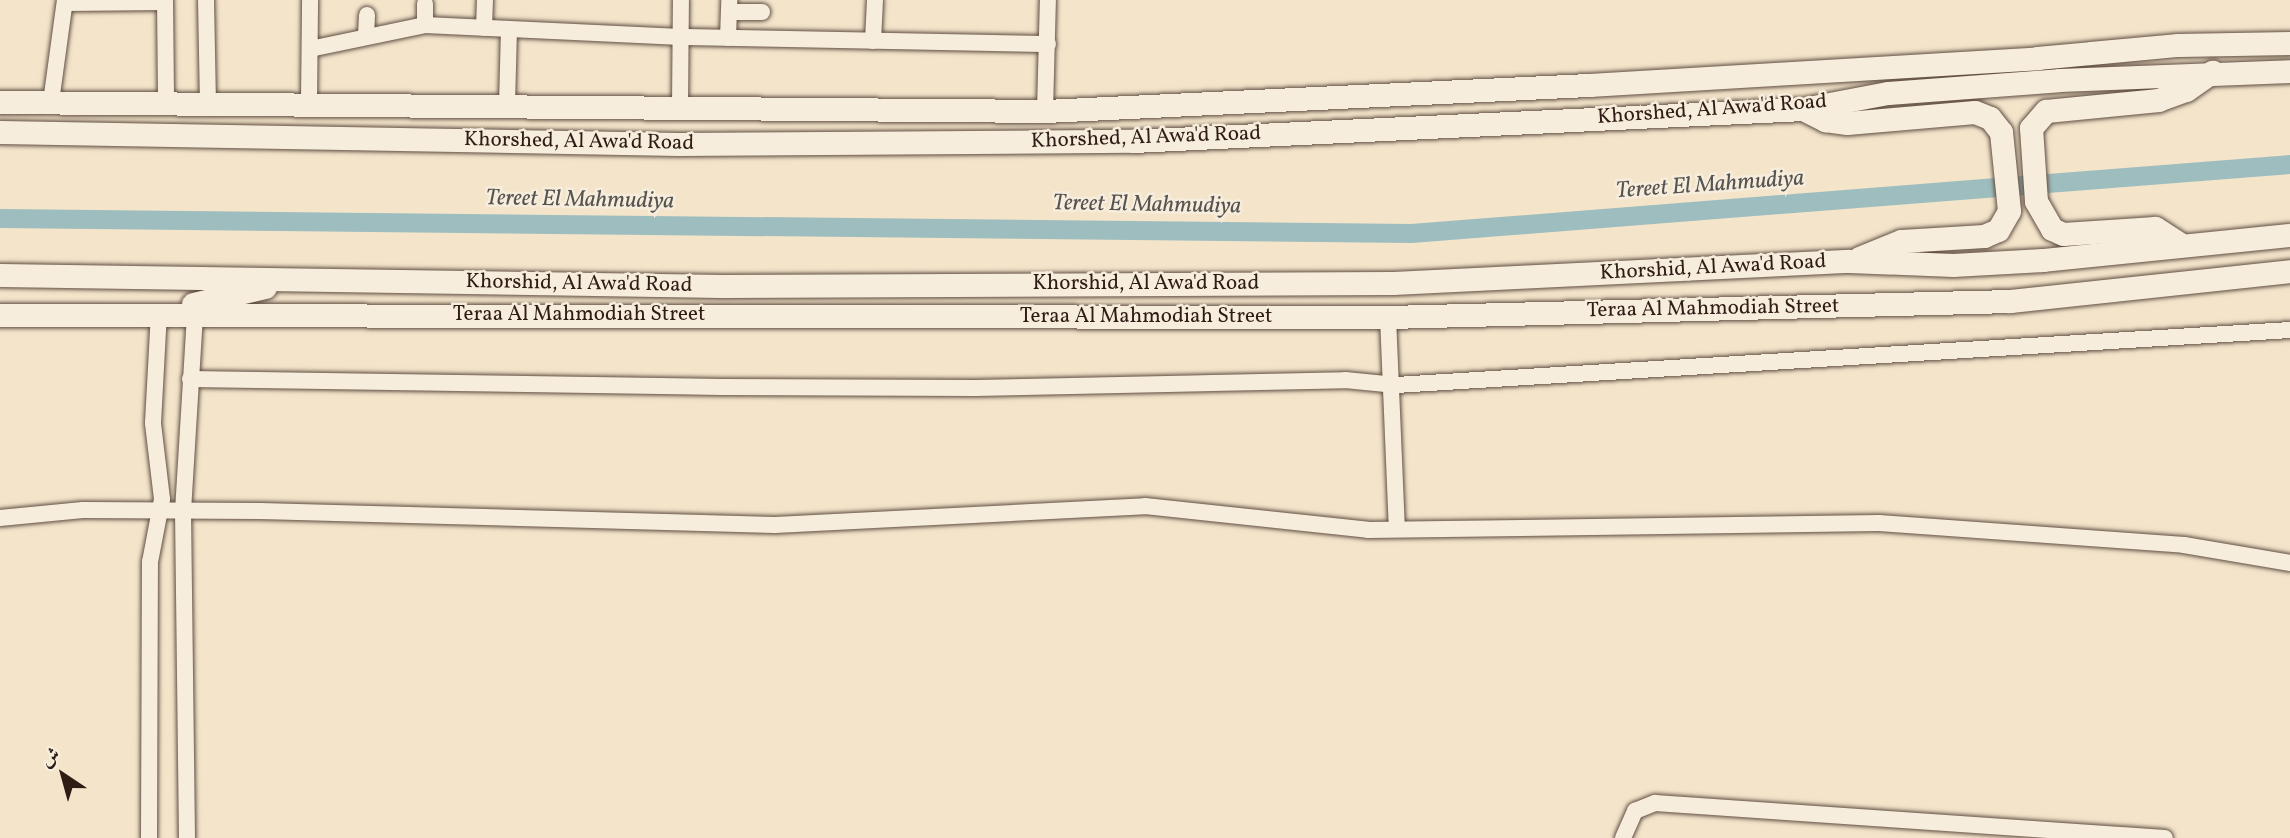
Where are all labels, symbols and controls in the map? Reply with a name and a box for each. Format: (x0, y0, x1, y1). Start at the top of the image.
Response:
street label: Khorshed, Al Awa'd Road (1596, 89, 1828, 131)
street label: Khorshed, Al Awa'd Road (1030, 121, 1262, 155)
street label: Khorshed, Al Awa'd Road (464, 127, 694, 157)
water label: Tereet El Mahmudiya (1615, 165, 1805, 205)
water label: Tereet El Mahmudiya (485, 185, 675, 215)
water label: Tereet El Mahmudiya (1052, 190, 1242, 220)
street label: Khorshid, Al Awa'd Road (1599, 249, 1827, 287)
street label: Khorshid, Al Awa'd Road (465, 269, 693, 299)
street label: Khorshid, Al Awa'd Road (1033, 271, 1259, 297)
street label: Teraa Al Mahmodiah Street (1586, 294, 1840, 324)
street label: Teraa Al Mahmodiah Street (453, 302, 705, 328)
street label: Teraa Al Mahmodiah Street (1020, 304, 1272, 330)
north arrow (28, 740, 98, 810)
text: ش (35, 742, 66, 774)

